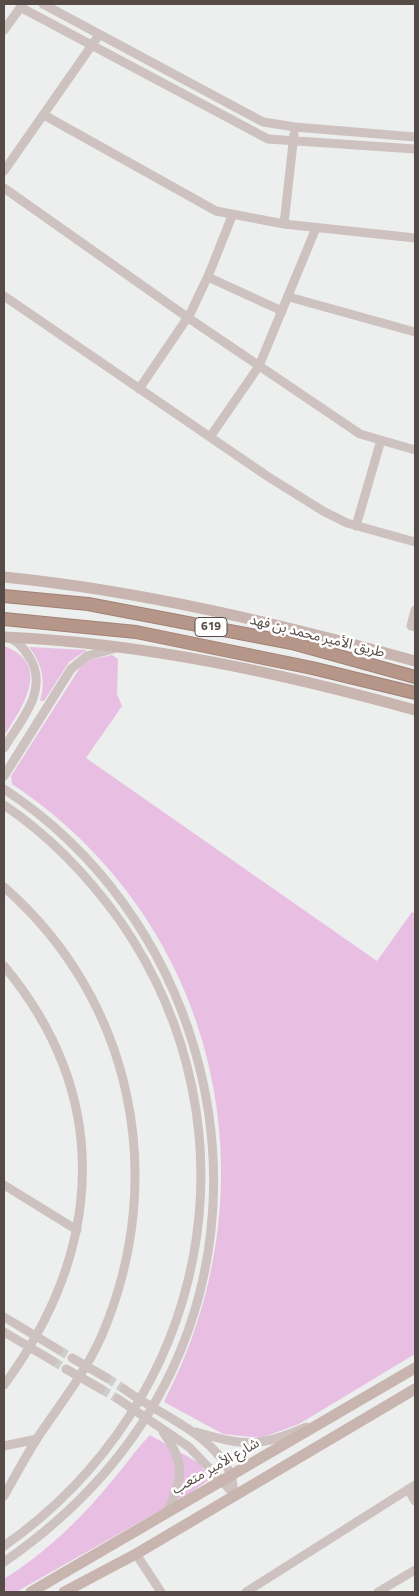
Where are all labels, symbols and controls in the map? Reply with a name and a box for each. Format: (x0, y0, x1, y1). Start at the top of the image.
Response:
street label: طريق الأمير محمد بن فهد (248, 612, 386, 662)
road number: 619 (195, 618, 227, 636)
street label: شارع الأمير متعب (169, 1435, 263, 1499)

